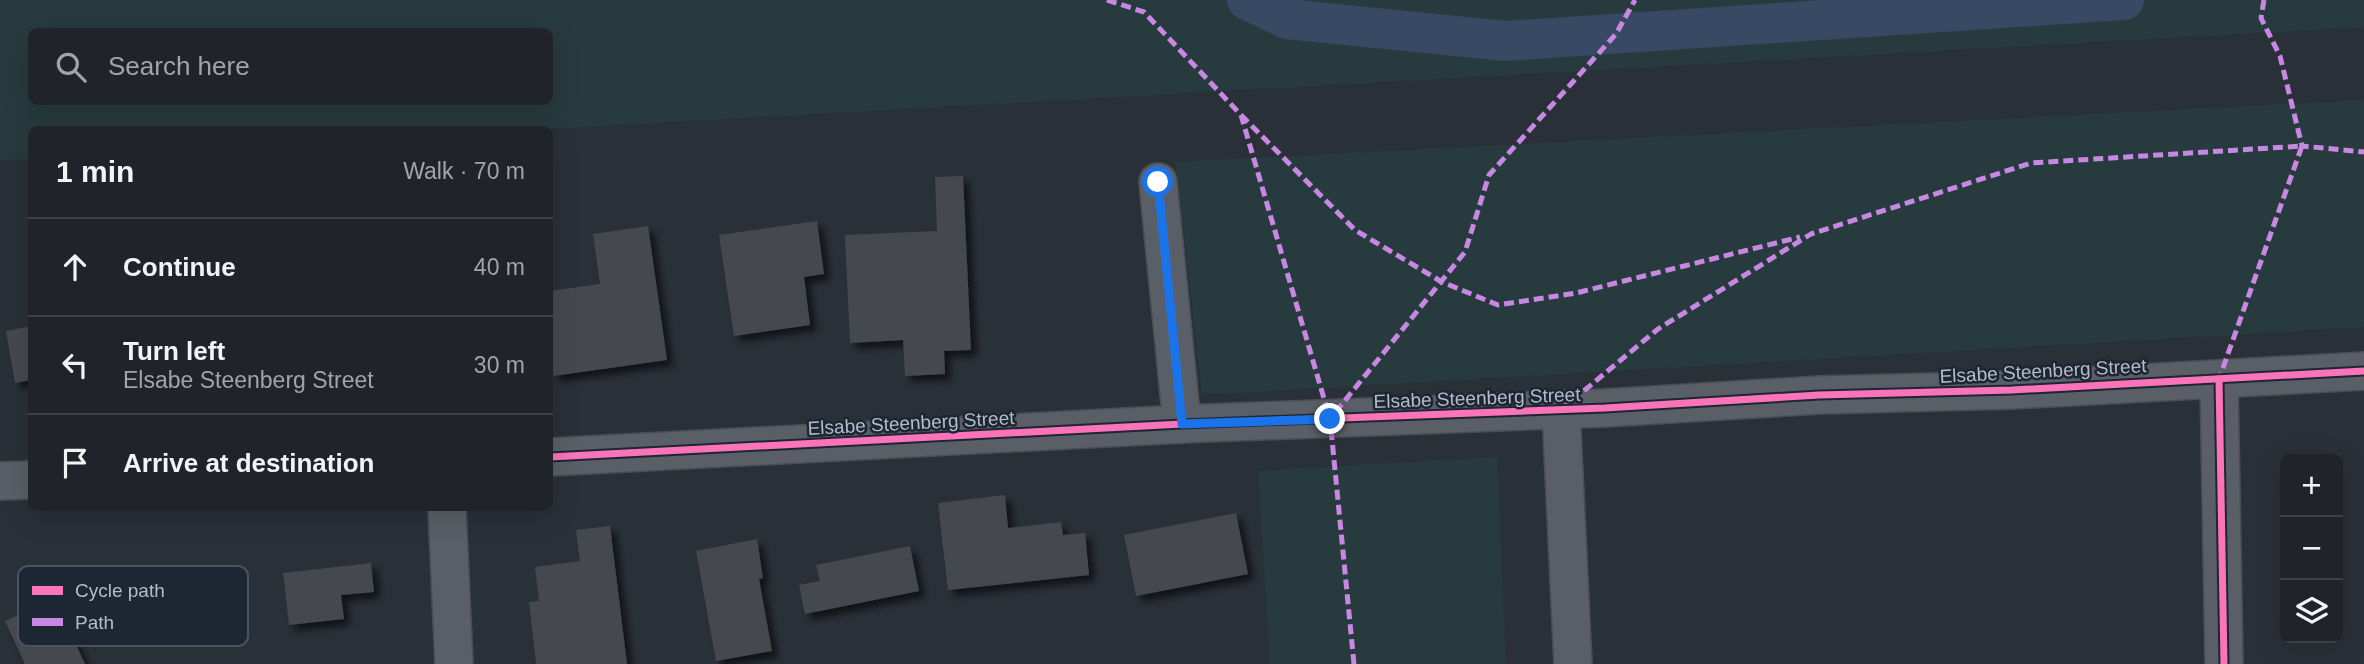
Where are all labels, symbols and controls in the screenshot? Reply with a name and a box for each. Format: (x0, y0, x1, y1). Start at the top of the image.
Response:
search box (28, 28, 553, 105)
icon: search (52, 48, 90, 86)
text: Search here (108, 51, 250, 81)
text: 1 min (56, 155, 134, 188)
text: Walk · 70 m (403, 158, 525, 184)
route start (1142, 166, 1173, 197)
icon: ahead (56, 248, 94, 286)
text: Continue (123, 252, 236, 282)
text: 40 m (474, 254, 525, 280)
text: Turn left (123, 336, 225, 366)
icon: left (56, 346, 94, 384)
text: 30 m (474, 352, 525, 378)
street label: Elsabe Steenberg Street (1939, 355, 2148, 387)
text: Elsabe Steenberg Street (123, 367, 374, 393)
street label: Elsabe Steenberg Street (1373, 384, 1582, 412)
route end (1314, 403, 1345, 434)
street label: Elsabe Steenberg Street (807, 407, 1016, 439)
icon: arrive (56, 444, 94, 482)
text: Arrive at destination (123, 448, 374, 478)
map controls (2280, 454, 2343, 643)
button: + (2280, 454, 2343, 517)
button: − (2280, 517, 2343, 580)
legend (18, 566, 248, 646)
text: Cycle path (75, 580, 165, 601)
button: layers (2280, 580, 2343, 643)
text: Path (75, 612, 114, 633)

